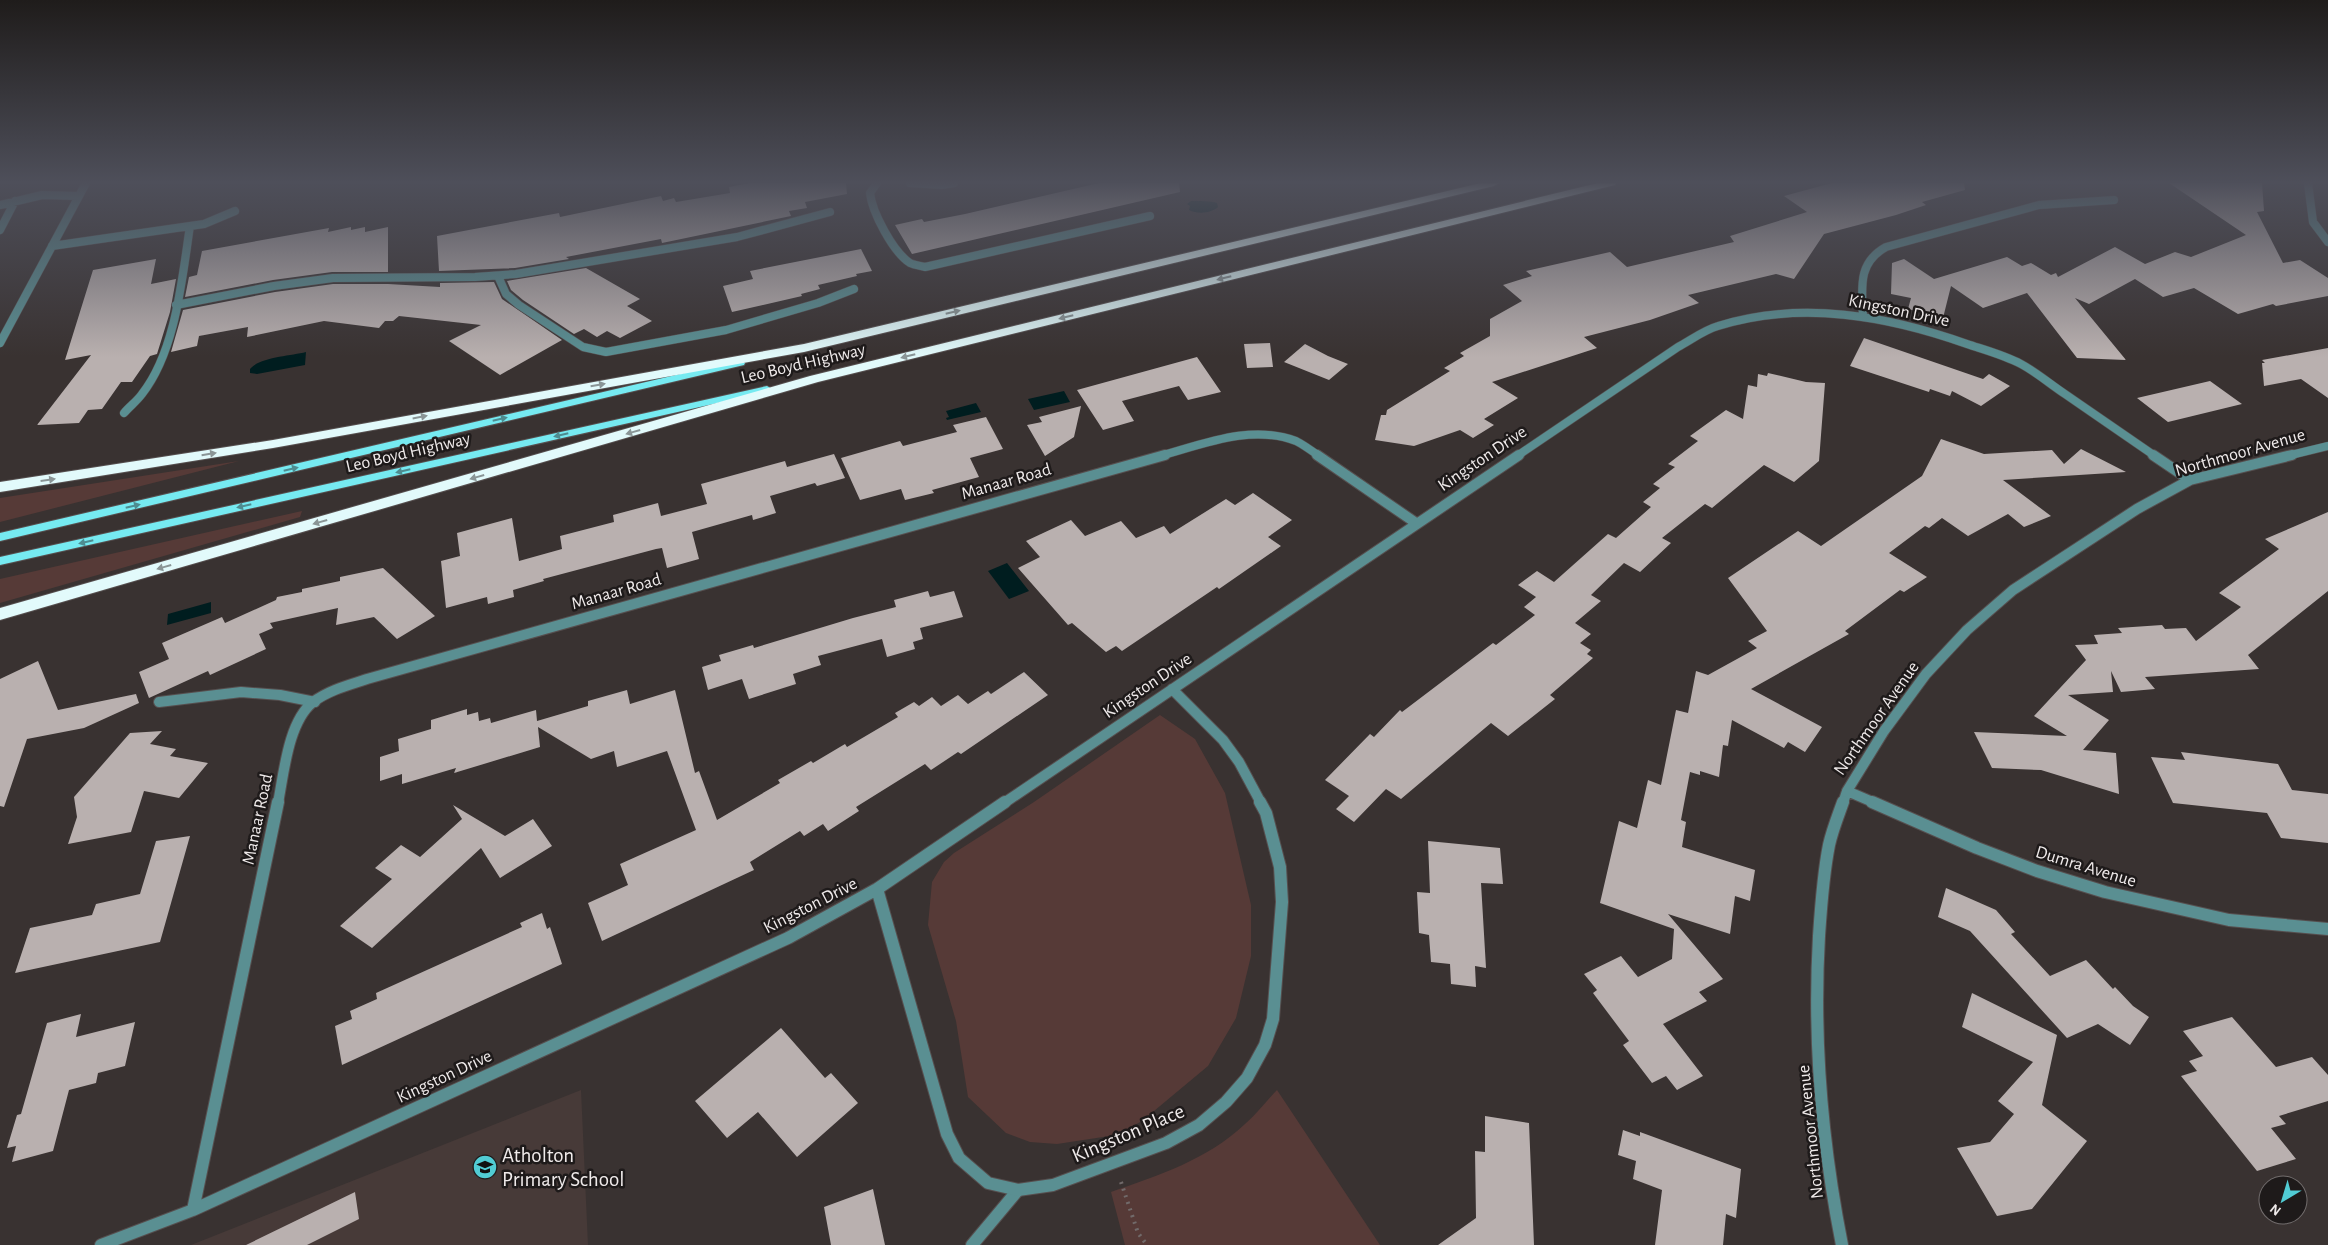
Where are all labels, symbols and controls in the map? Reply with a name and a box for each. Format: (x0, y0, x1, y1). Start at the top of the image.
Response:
one-way arrow (1216, 274, 1231, 282)
street label: Kingston Drive (1847, 291, 1951, 330)
one-way arrow (946, 308, 961, 316)
one-way arrow (1058, 313, 1073, 321)
street label: Leo Boyd Highway (739, 341, 868, 387)
one-way arrow (900, 352, 915, 360)
one-way arrow (590, 380, 606, 388)
one-way arrow (413, 413, 428, 421)
one-way arrow (493, 415, 508, 423)
street label: Kingston Drive (1435, 423, 1530, 495)
street label: Northmoor Avenue (2173, 426, 2307, 480)
one-way arrow (625, 428, 640, 436)
street label: Leo Boyd Highway (344, 430, 473, 476)
one-way arrow (554, 431, 569, 439)
one-way arrow (201, 450, 217, 458)
street label: Manaar Road (959, 461, 1053, 503)
one-way arrow (283, 465, 298, 473)
one-way arrow (395, 467, 410, 475)
one-way arrow (469, 474, 484, 482)
one-way arrow (41, 475, 57, 483)
one-way arrow (125, 502, 140, 510)
one-way arrow (237, 502, 252, 510)
one-way arrow (313, 518, 328, 526)
one-way arrow (78, 538, 93, 546)
one-way arrow (157, 563, 172, 571)
street label: Manaar Road (569, 571, 663, 613)
street label: Kingston Drive (1100, 650, 1195, 722)
street label: Northmoor Avenue (1831, 658, 1923, 779)
street label: Manaar Road (240, 772, 276, 866)
street label: Dumra Avenue (2033, 843, 2138, 891)
street label: Kingston Drive (761, 875, 860, 937)
street label: Kingston Drive (394, 1047, 495, 1107)
street label: Northmoor Avenue (1795, 1064, 1827, 1200)
street label: Kingston Place (1069, 1100, 1187, 1167)
place label: Atholton Primary School (502, 1145, 625, 1190)
school or university icon: Atholton Primary School (472, 1154, 498, 1180)
north arrow (2258, 1175, 2308, 1225)
text: N (2267, 1201, 2284, 1218)

